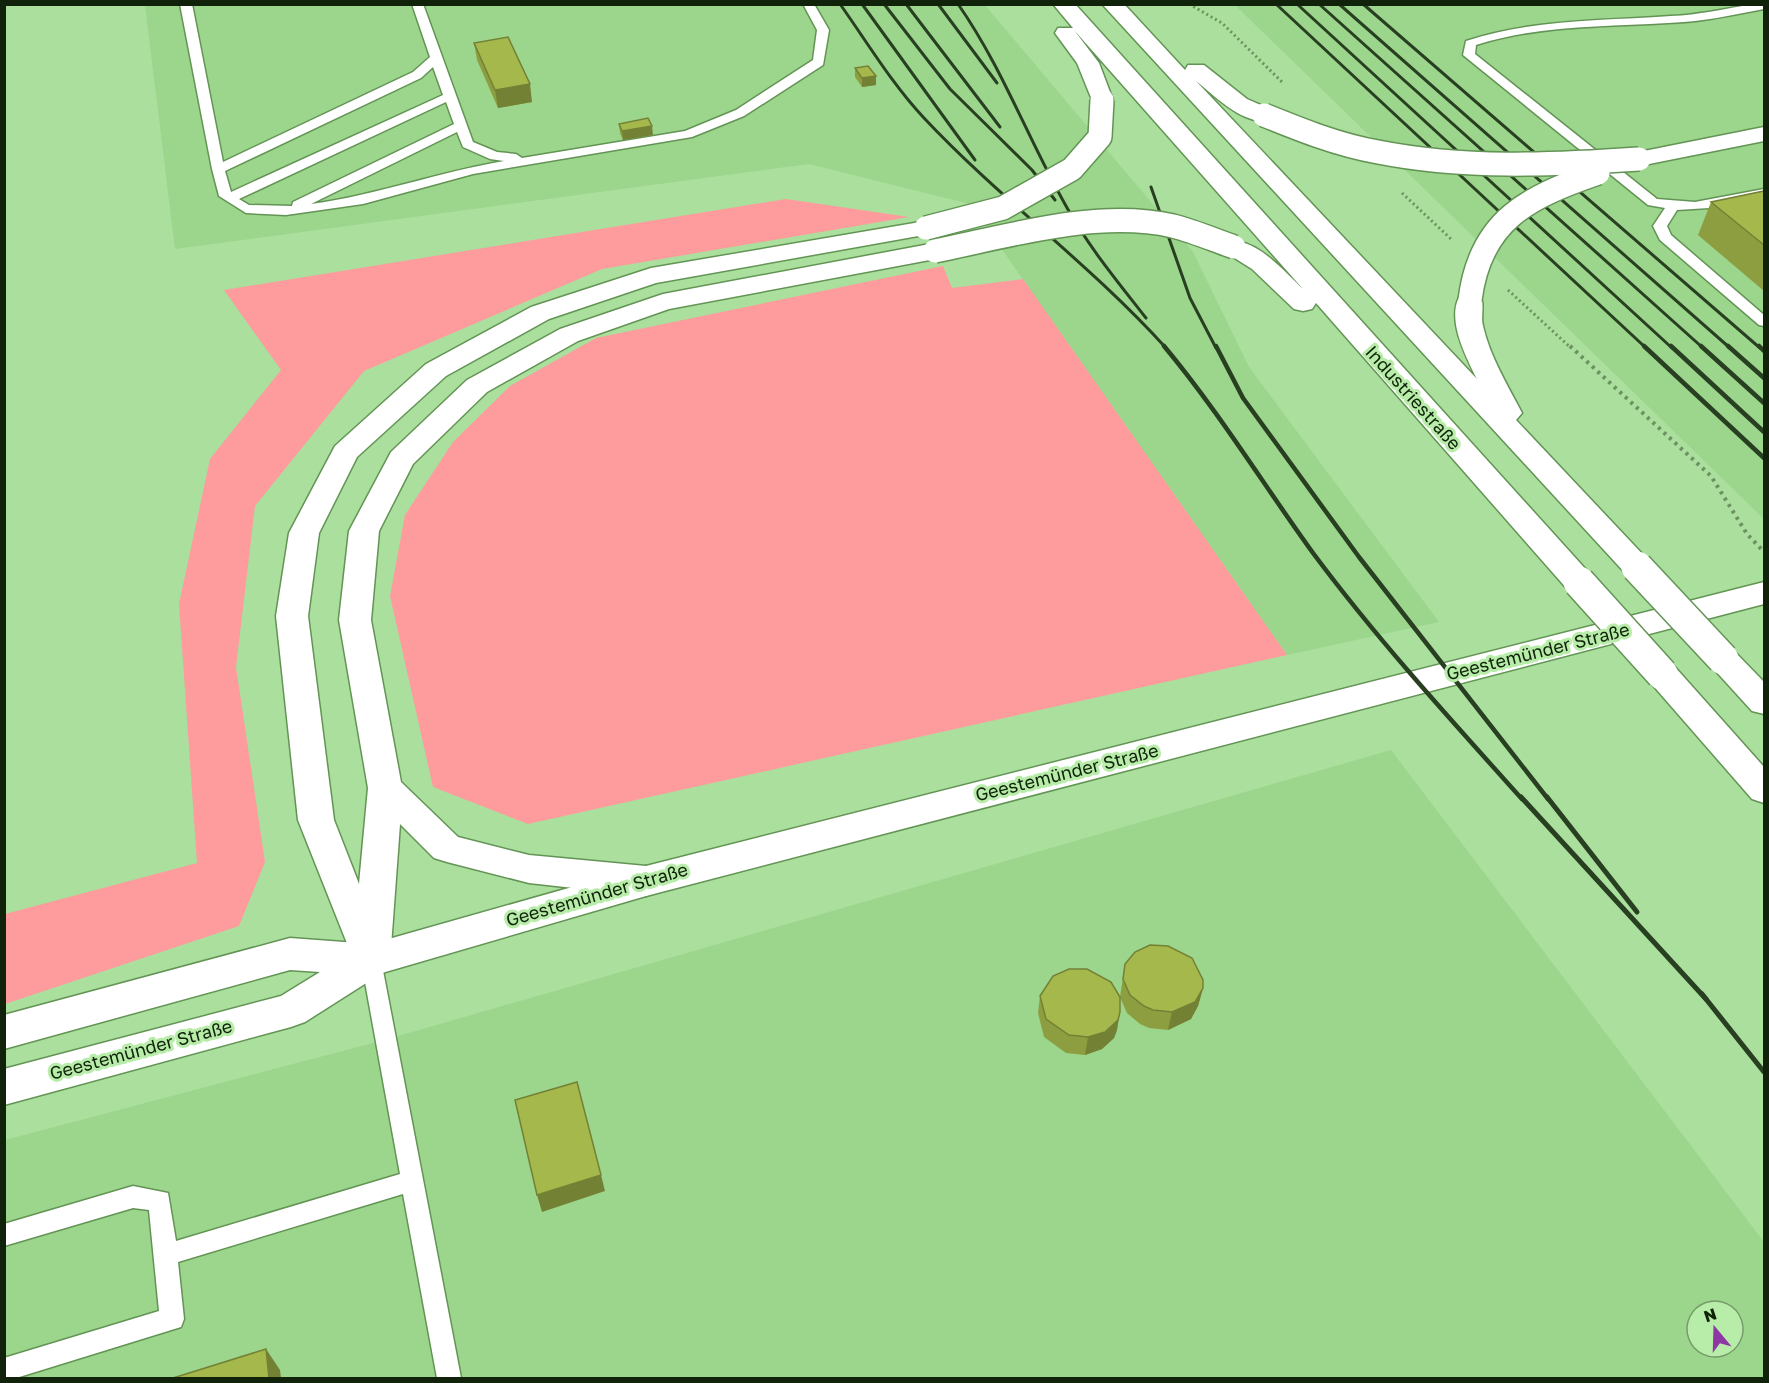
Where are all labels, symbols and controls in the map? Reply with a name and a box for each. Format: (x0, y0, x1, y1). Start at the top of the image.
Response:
street label: Industriestraße (1361, 341, 1466, 454)
street label: Geestemünder Straße (1444, 618, 1632, 684)
street label: Geestemünder Straße (973, 739, 1161, 805)
street label: Geestemünder Straße (503, 858, 690, 931)
street label: Geestemünder Straße (47, 1014, 234, 1084)
north arrow (1685, 1299, 1745, 1359)
text: N (1701, 1303, 1719, 1326)

